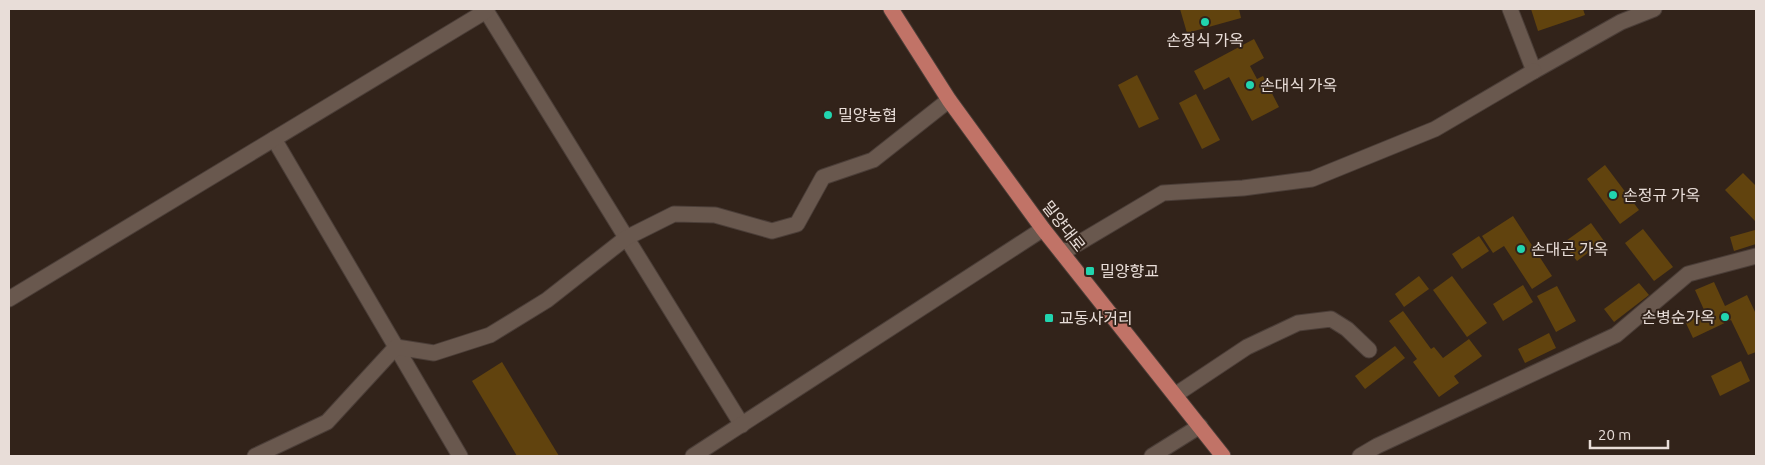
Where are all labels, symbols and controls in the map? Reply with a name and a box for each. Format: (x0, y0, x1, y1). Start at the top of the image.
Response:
marker: 손정식 가옥 (1199, 16, 1211, 28)
place label: 손정식 가옥 (1166, 31, 1244, 49)
place label: 손대식 가옥 (1260, 76, 1337, 94)
marker: 손대식 가옥 (1244, 79, 1256, 91)
place label: 밀양농협 (838, 106, 897, 124)
marker: 밀양농협 (822, 109, 834, 121)
place label: 손정규 가옥 (1623, 186, 1700, 204)
marker: 손정규 가옥 (1607, 189, 1619, 201)
street label: 밀양대로 (1039, 197, 1089, 255)
place label: 손대곤 가옥 (1531, 240, 1608, 258)
marker: 손대곤 가옥 (1515, 243, 1527, 255)
place label: 밀양향교 (1100, 262, 1159, 280)
marker: 밀양향교 (1084, 265, 1096, 277)
place label: 손병순가옥 (1641, 308, 1715, 326)
place label: 교동사거리 (1059, 309, 1133, 327)
marker: 손병순가옥 (1719, 311, 1731, 323)
marker: 교동사거리 (1043, 312, 1055, 324)
scale bar (1590, 418, 1668, 450)
text: 20 m (1598, 426, 1631, 443)

